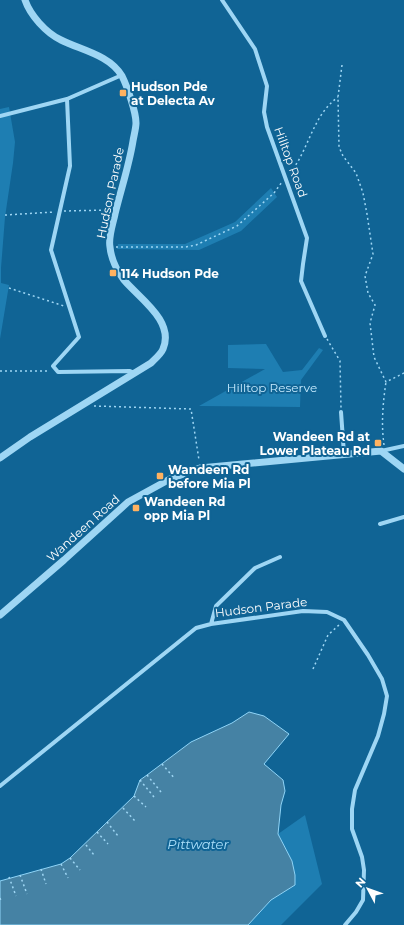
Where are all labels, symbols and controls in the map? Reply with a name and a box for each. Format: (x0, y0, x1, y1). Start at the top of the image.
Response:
place label: Hudson Pde at Delecta Av (131, 79, 216, 108)
marker: Hudson Pde at Delecta Av (118, 88, 128, 98)
street label: Hilltop Road (271, 125, 311, 199)
street label: Hudson Parade (93, 146, 127, 240)
place label: 114 Hudson Pde (121, 266, 219, 281)
marker: 114 Hudson Pde (108, 268, 118, 278)
park label: Hilltop Reserve (227, 380, 317, 395)
place label: Wandeen Rd at Lower Plateau Rd (260, 429, 371, 458)
marker: Wandeen Rd at Lower Plateau Rd (373, 438, 383, 448)
place label: Wandeen Rd before Mia Pl (168, 462, 251, 491)
marker: Wandeen Rd before Mia Pl (155, 471, 165, 481)
street label: Wandeen Road (43, 491, 123, 565)
place label: Wandeen Rd opp Mia Pl (144, 494, 225, 523)
marker: Wandeen Rd opp Mia Pl (131, 503, 141, 513)
street label: Hudson Parade (214, 594, 308, 620)
water label: Pittwater (167, 836, 229, 852)
north arrow (348, 869, 388, 909)
text: N (352, 874, 369, 890)

